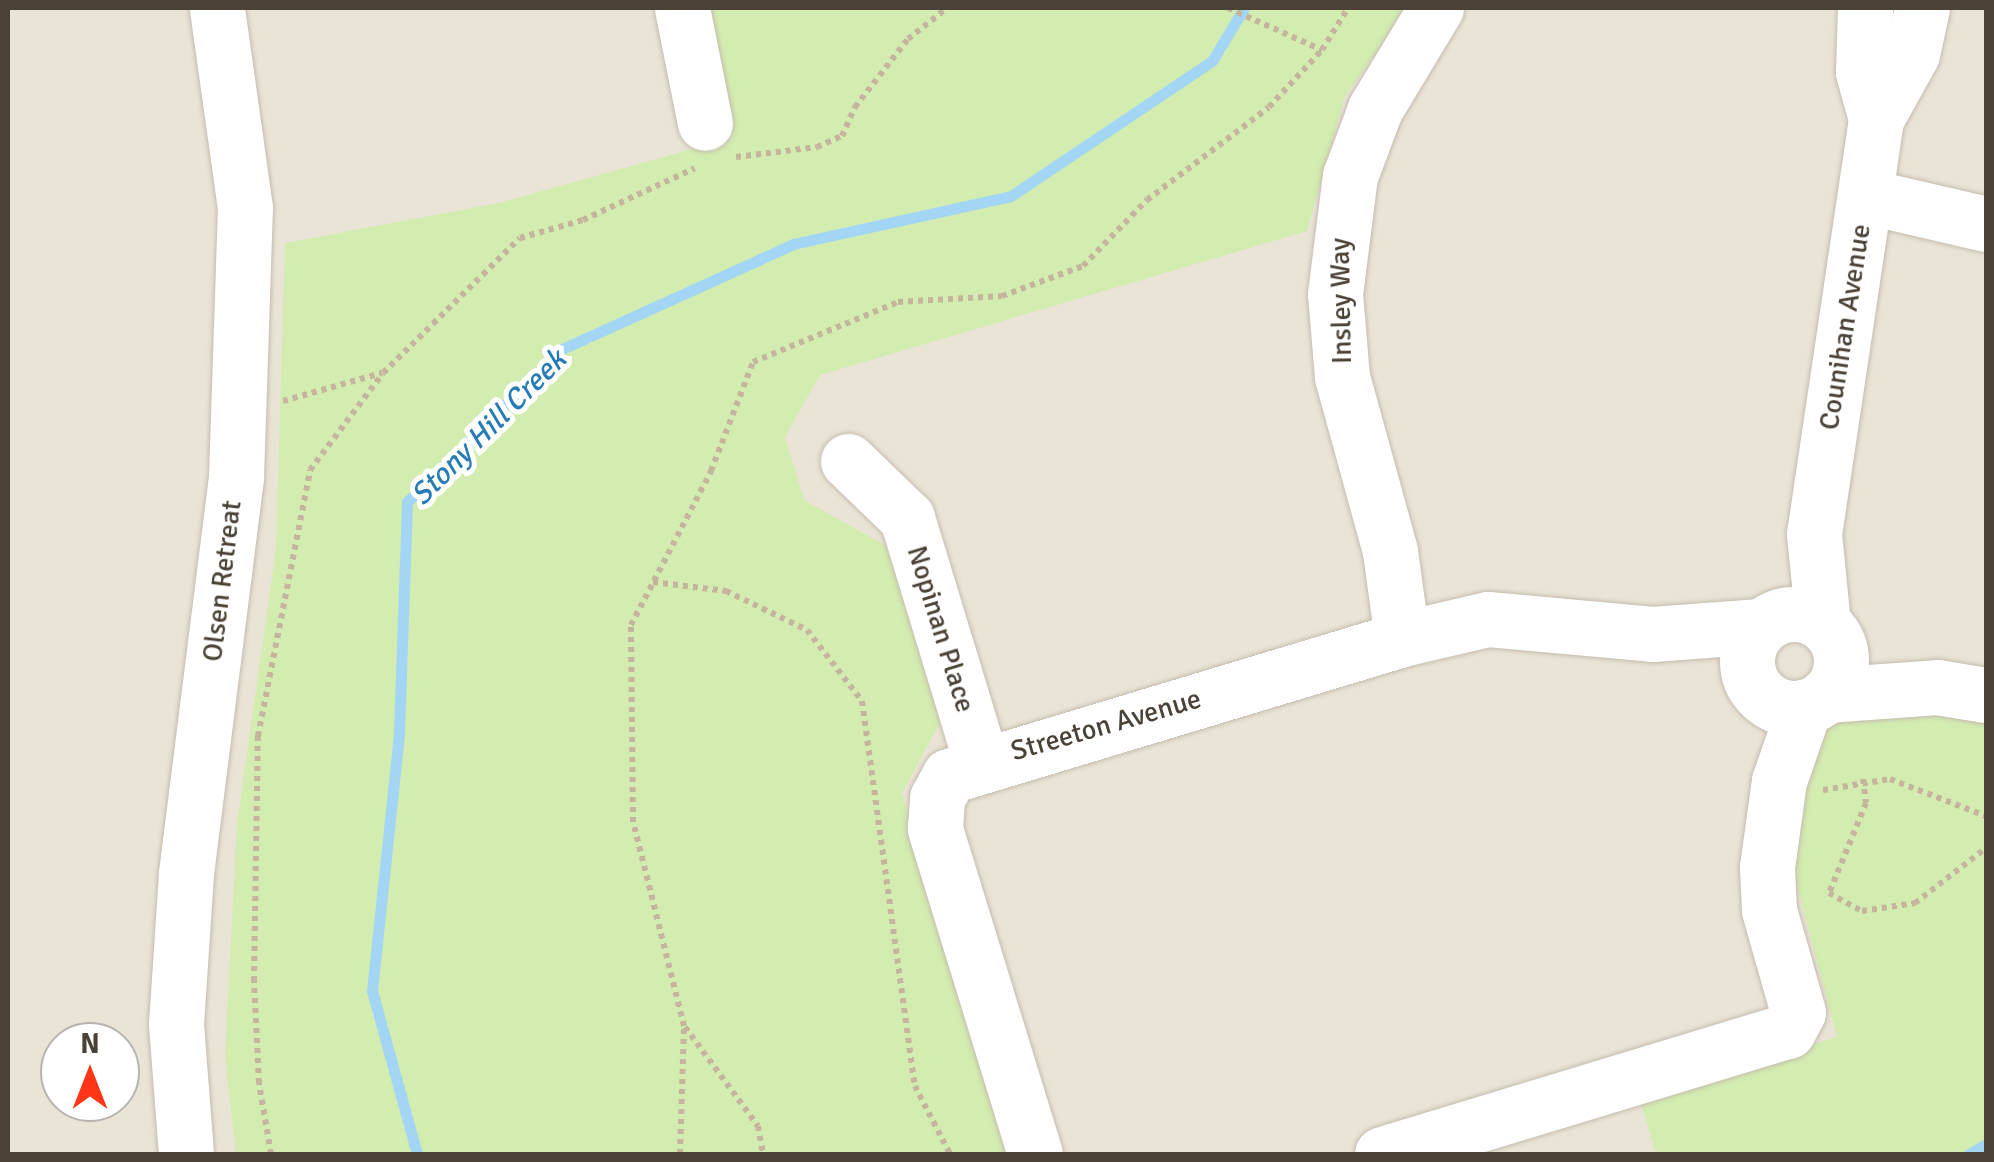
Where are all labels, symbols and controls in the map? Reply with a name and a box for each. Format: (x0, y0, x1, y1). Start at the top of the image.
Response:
street label: Counihan Avenue (1812, 222, 1878, 432)
street label: Insley Way (1323, 238, 1359, 364)
water label: Stony Hill Creek (404, 343, 574, 513)
street label: Olsen Retreat (195, 499, 249, 663)
street label: Nopinan Place (900, 542, 982, 716)
street label: Streeton Avenue (1007, 682, 1205, 768)
north arrow (40, 1022, 140, 1122)
text: N (80, 1027, 100, 1061)

